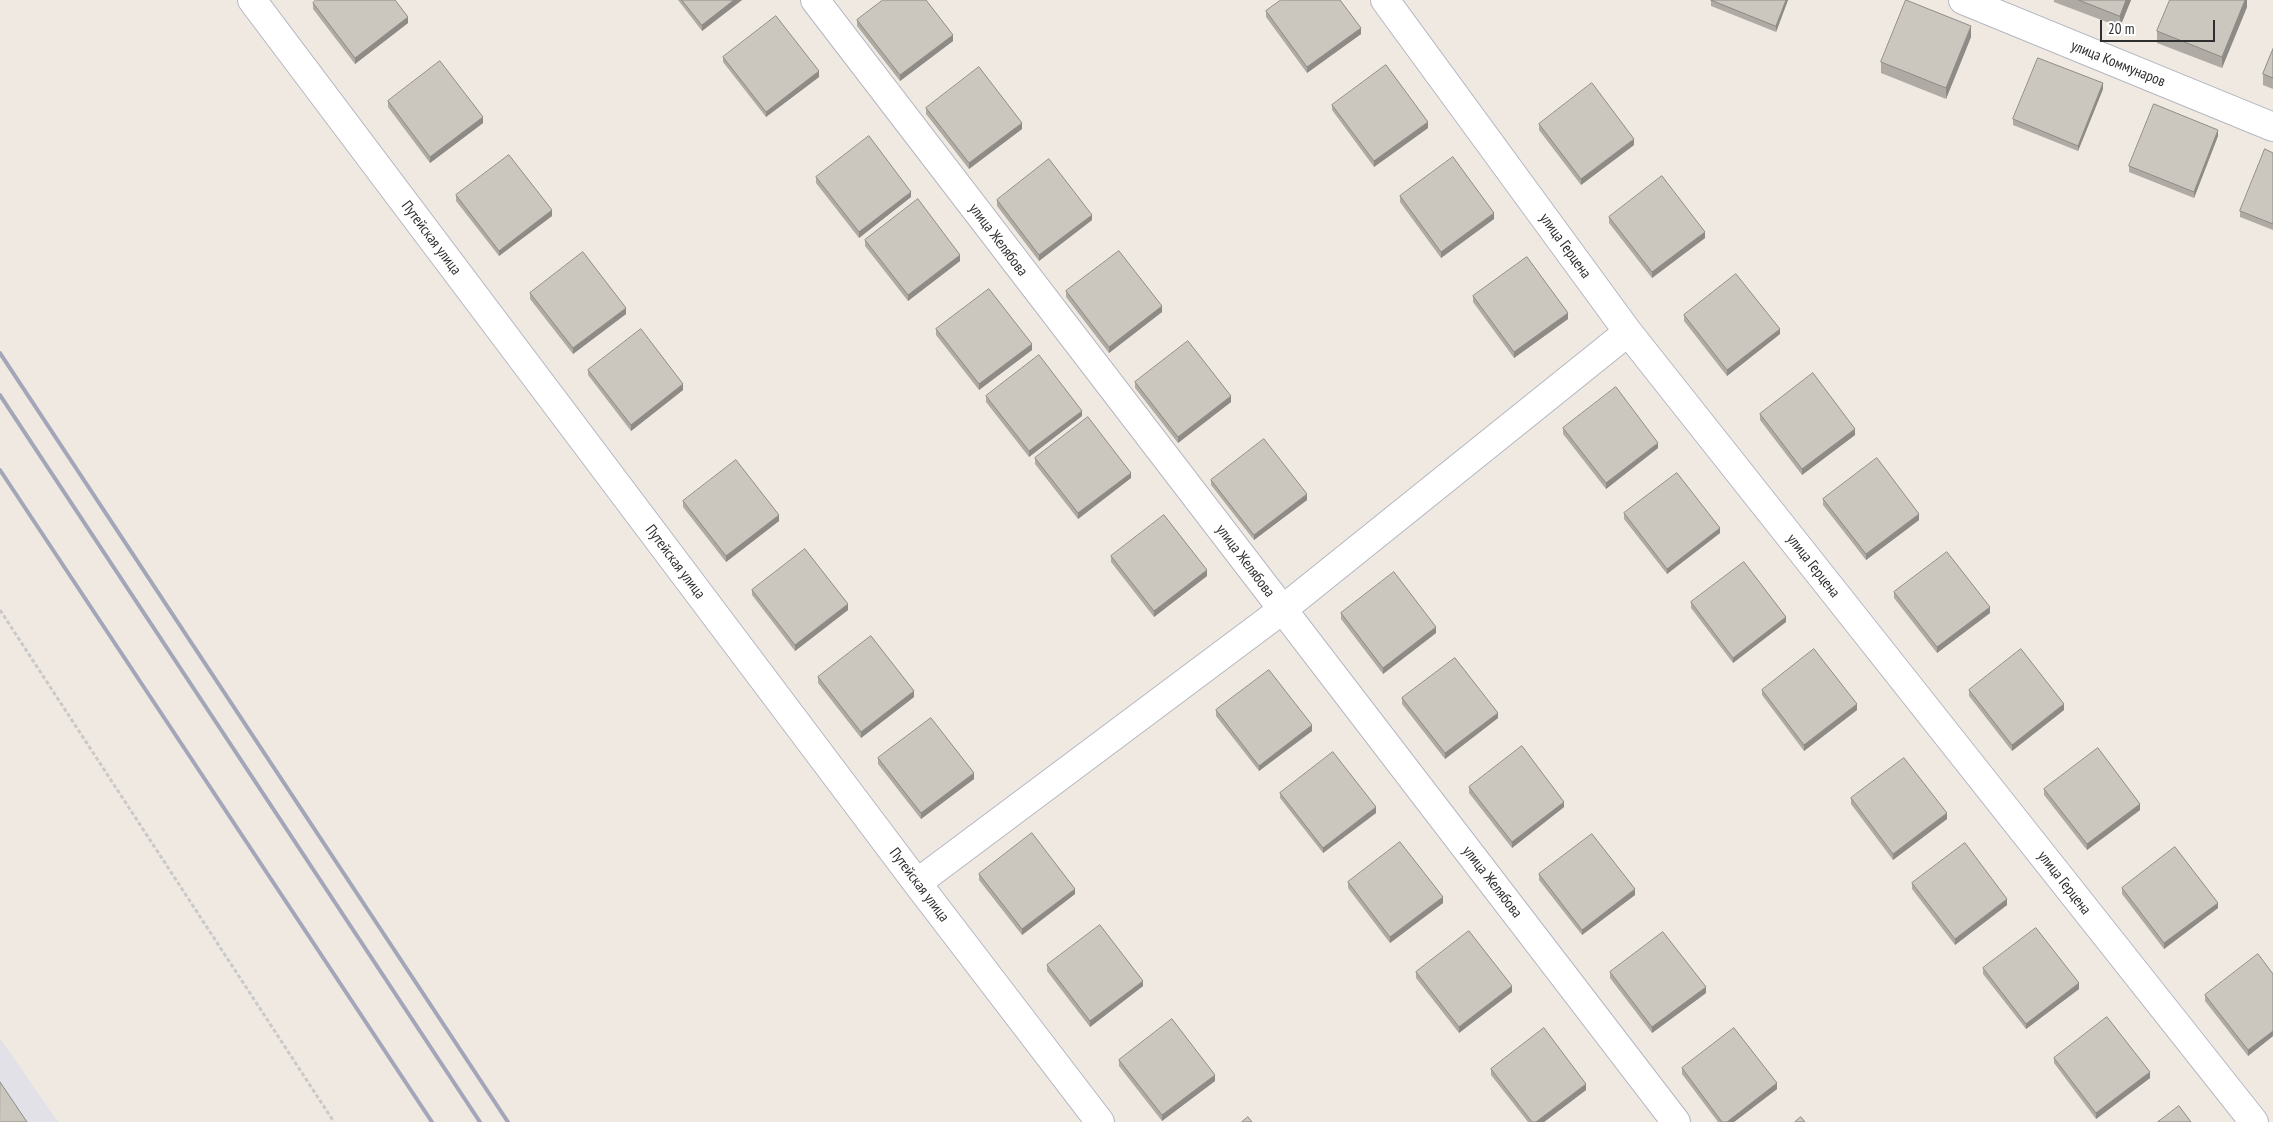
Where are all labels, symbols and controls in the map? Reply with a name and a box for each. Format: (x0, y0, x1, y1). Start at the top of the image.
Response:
scale bar (2103, 10, 2218, 42)
text: 20 m (2108, 19, 2134, 38)
street label: улица Коммунаров (2068, 37, 2168, 91)
street label: Путейская улица (397, 197, 465, 279)
street label: улица Желябова (965, 200, 1031, 280)
street label: улица Герцена (1535, 210, 1595, 282)
street label: Путейская улица (641, 521, 709, 603)
street label: улица Желябова (1212, 521, 1278, 601)
street label: улица Герцена (1783, 531, 1843, 601)
street label: улица Желябова (1458, 842, 1526, 922)
street label: Путейская улица (885, 844, 953, 926)
street label: улица Герцена (2034, 848, 2094, 918)

